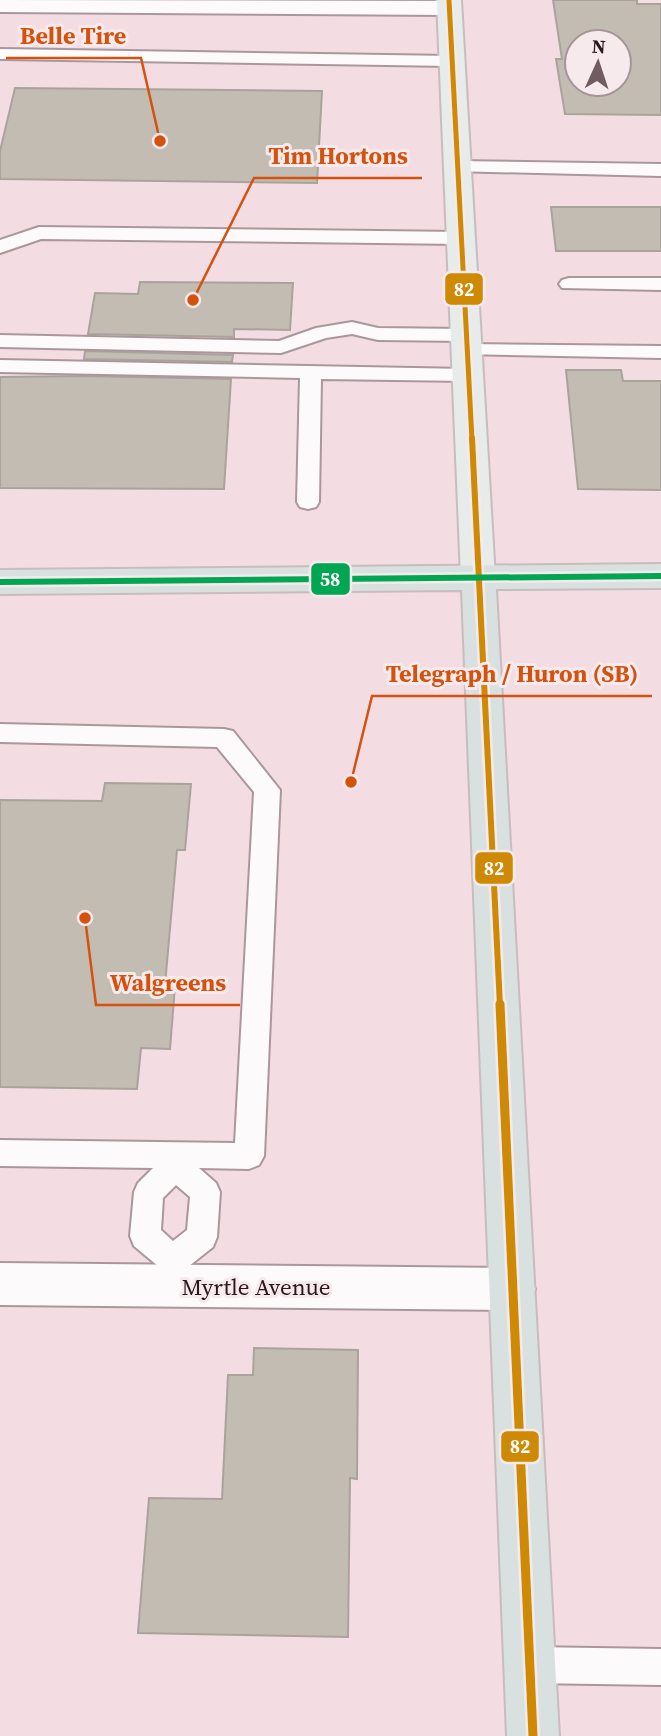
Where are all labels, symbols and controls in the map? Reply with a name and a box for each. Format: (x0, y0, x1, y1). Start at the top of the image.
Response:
callout: Belle Tire (6, 13, 141, 58)
text: Belle Tire (20, 19, 126, 52)
north arrow (563, 28, 633, 98)
text: N (591, 33, 607, 59)
callout: Tim Hortons (254, 133, 422, 178)
text: Tim Hortons (268, 139, 408, 172)
line badge: 82 (444, 272, 484, 306)
text: 82 (454, 276, 474, 302)
line badge: 58 (310, 562, 351, 596)
text: 58 (320, 566, 340, 592)
callout: Telegraph / Huron (SB) (372, 651, 652, 696)
text: Telegraph / Huron (SB) (386, 657, 638, 690)
line badge: 82 (474, 851, 514, 885)
text: 82 (484, 855, 504, 881)
callout: Walgreens (96, 960, 240, 1005)
text: Walgreens (110, 966, 226, 999)
street label: Myrtle Avenue (182, 1271, 330, 1303)
line badge: 82 (500, 1430, 540, 1463)
text: 82 (510, 1433, 530, 1459)

